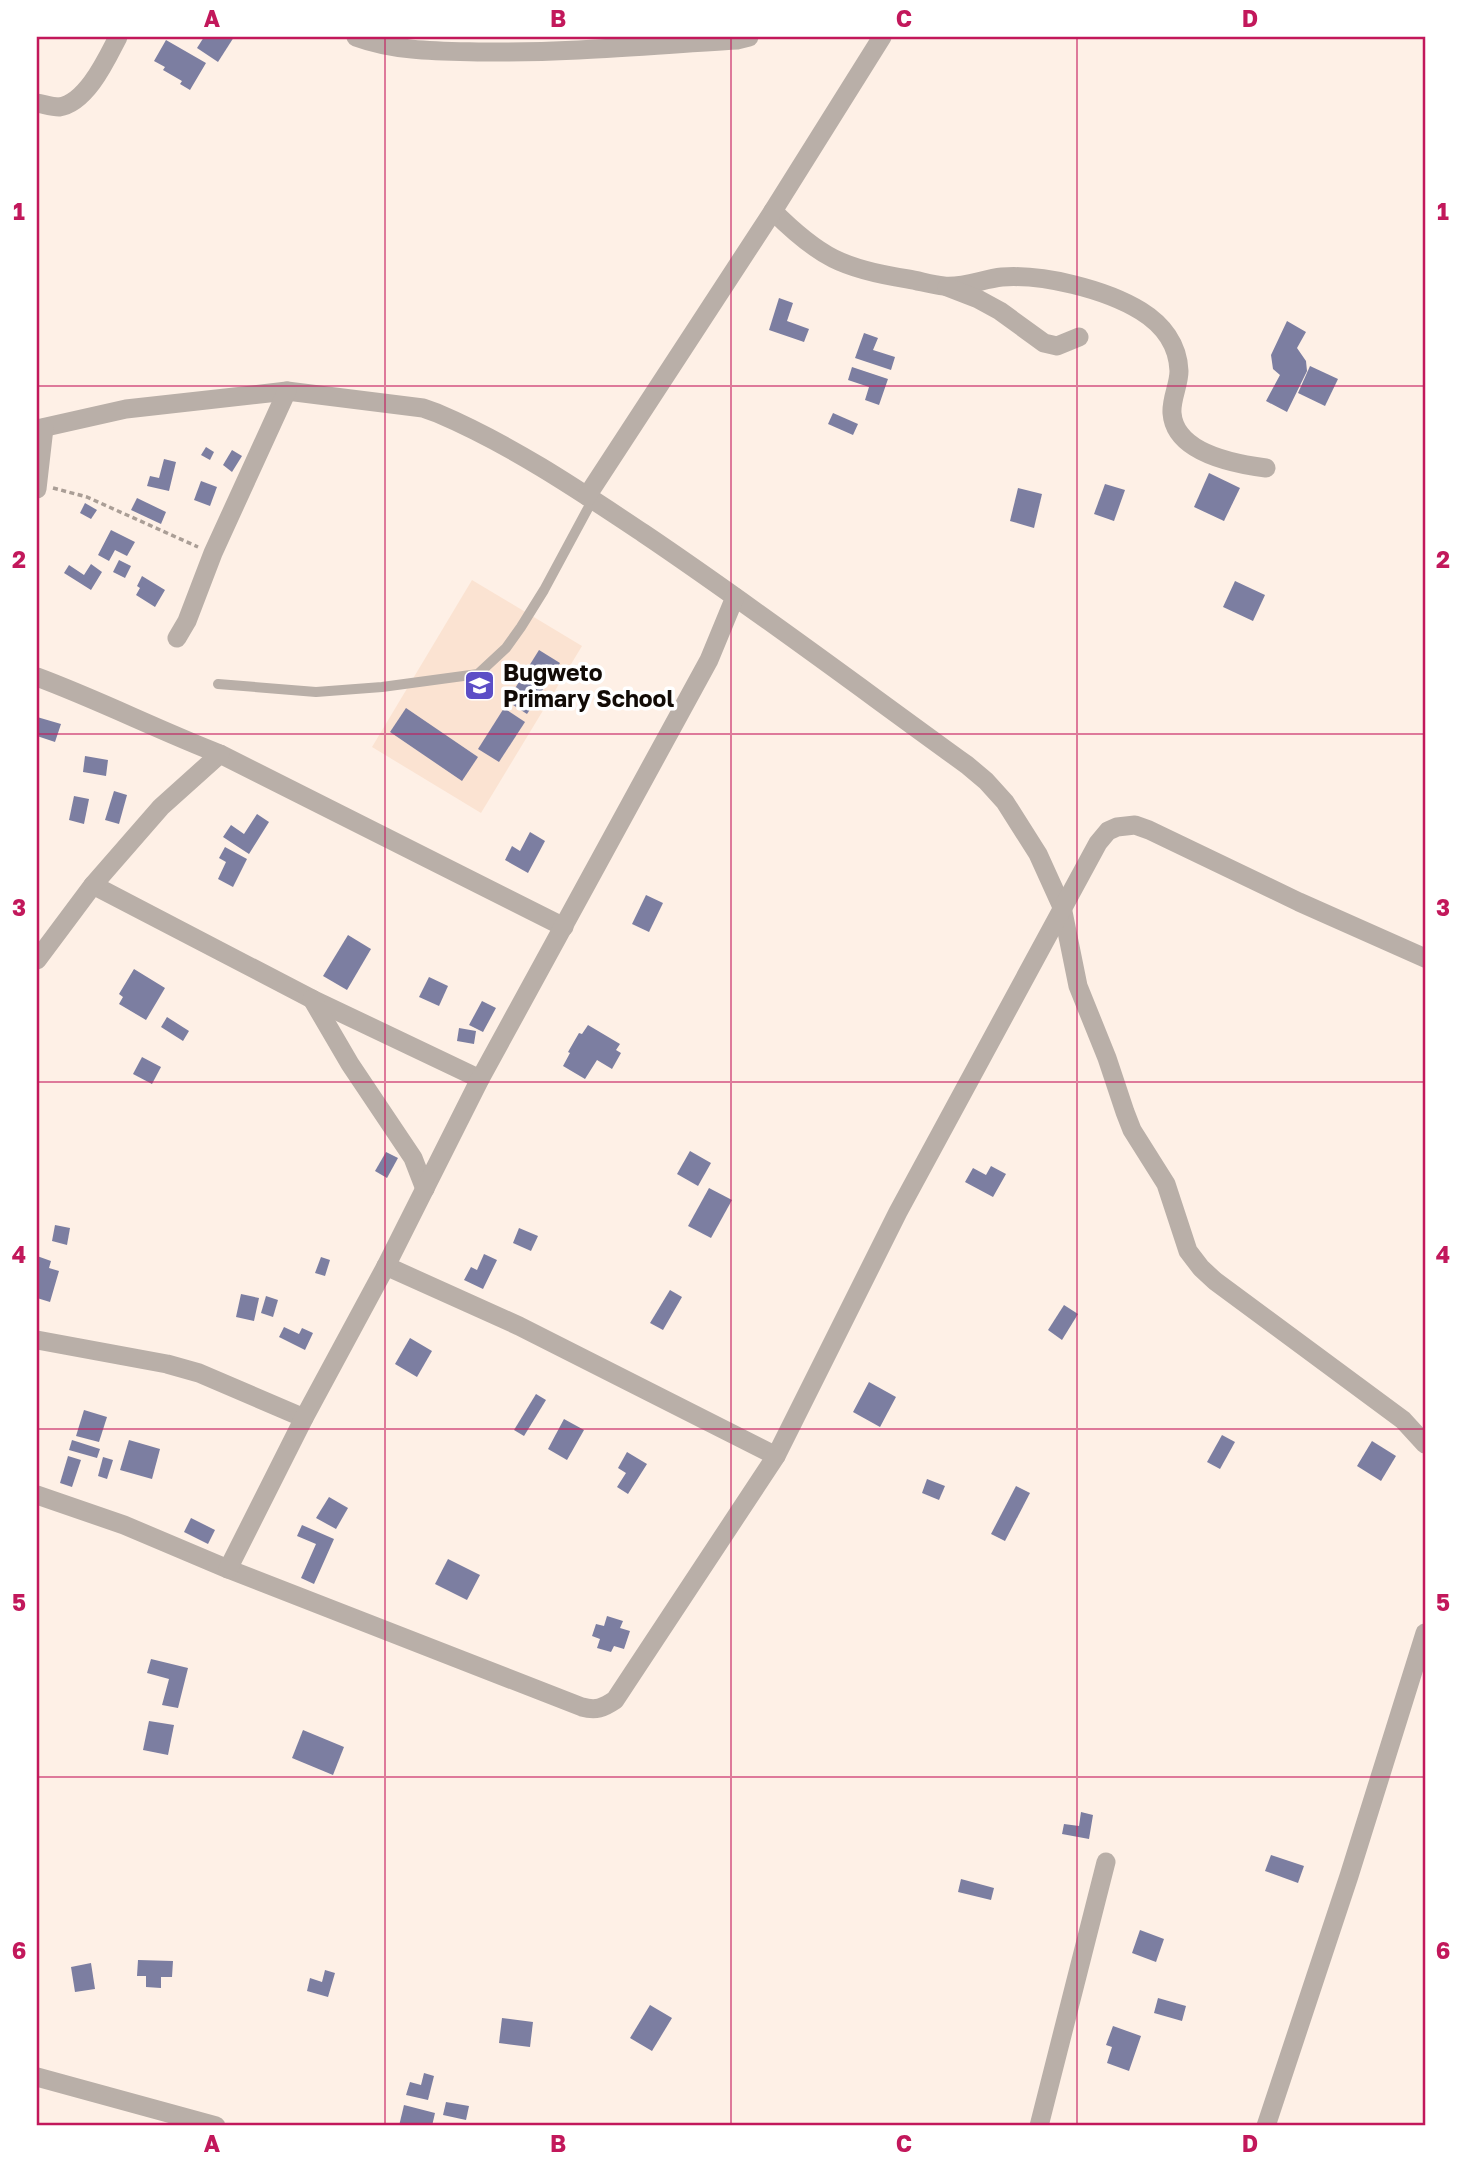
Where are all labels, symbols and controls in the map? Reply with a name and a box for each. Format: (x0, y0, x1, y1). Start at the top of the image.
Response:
text: A (204, 4, 221, 32)
text: B (550, 4, 566, 32)
text: C (896, 4, 912, 32)
text: D (1242, 4, 1258, 32)
text: 1 (13, 197, 25, 225)
text: 1 (1437, 197, 1449, 225)
text: 2 (12, 545, 26, 573)
text: 2 (1436, 545, 1450, 573)
place label: Bugweto Primary School (503, 658, 674, 712)
school or university icon: Bugweto Primary School (463, 668, 497, 702)
text: 3 (12, 893, 26, 921)
text: 3 (1436, 893, 1450, 921)
text: 4 (12, 1240, 26, 1268)
text: 4 (1436, 1240, 1450, 1268)
text: 5 (12, 1588, 26, 1616)
text: 5 (1436, 1588, 1450, 1616)
text: 6 (12, 1936, 26, 1964)
text: 6 (1436, 1936, 1450, 1964)
text: A (204, 2129, 221, 2157)
text: B (550, 2129, 566, 2157)
text: C (896, 2129, 912, 2157)
text: D (1242, 2129, 1258, 2157)

